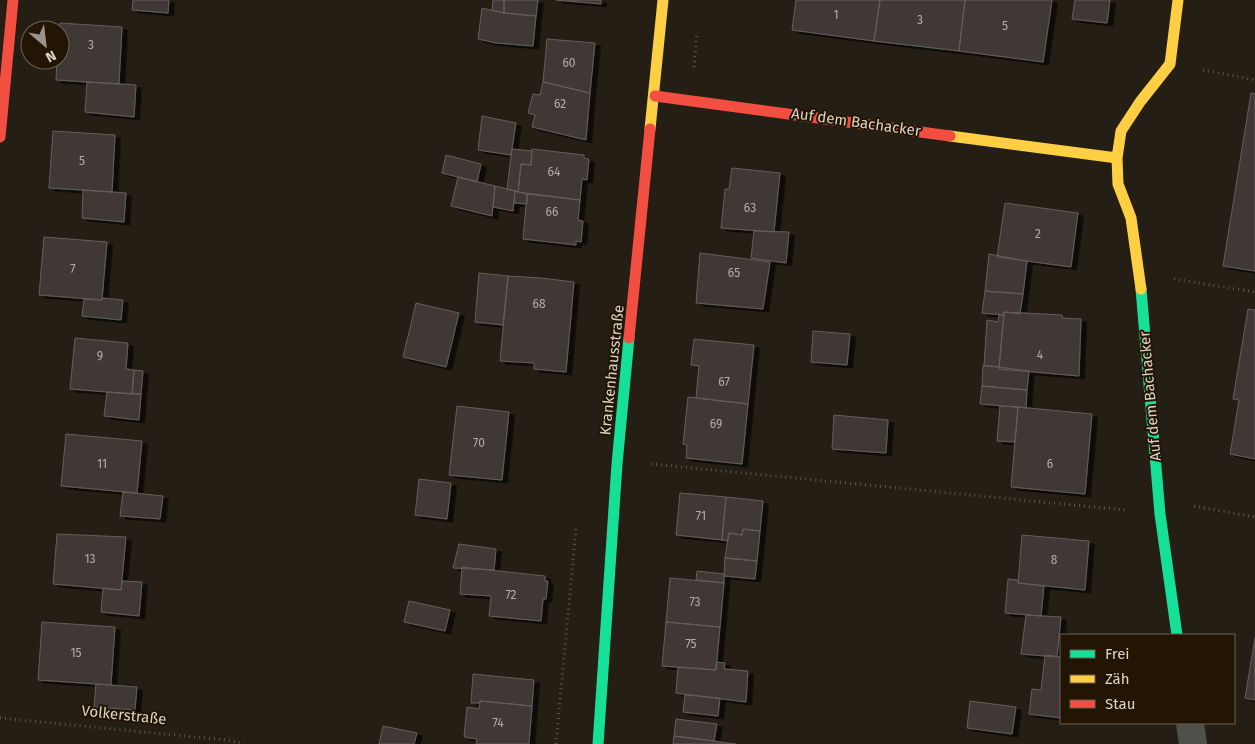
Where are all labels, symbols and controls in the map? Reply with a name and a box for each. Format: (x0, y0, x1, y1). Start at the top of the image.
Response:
house number: 1 (833, 8, 839, 22)
house number: 3 (917, 13, 923, 27)
house number: 5 (1002, 19, 1008, 33)
north arrow (20, 20, 70, 70)
house number: 3 (88, 38, 94, 52)
text: N (43, 46, 59, 66)
house number: 60 (562, 56, 576, 70)
house number: 62 (554, 97, 566, 111)
street label: Auf dem Bachacker (790, 104, 922, 140)
house number: 5 (79, 154, 85, 168)
house number: 64 (548, 165, 561, 179)
house number: 63 (744, 201, 756, 215)
house number: 66 (546, 205, 558, 219)
house number: 2 (1035, 227, 1041, 241)
house number: 7 (70, 262, 76, 276)
house number: 65 (728, 266, 740, 280)
house number: 68 (532, 297, 546, 311)
street label: Krankenhausstraße (596, 304, 628, 436)
street label: Auf dem Bachacker (1135, 330, 1165, 462)
house number: 4 (1037, 348, 1044, 362)
house number: 9 (97, 349, 103, 363)
house number: 67 (718, 375, 730, 389)
house number: 69 (710, 417, 722, 431)
house number: 70 (473, 436, 485, 450)
house number: 11 (97, 457, 107, 471)
house number: 6 (1047, 457, 1053, 471)
house number: 71 (696, 509, 706, 523)
house number: 13 (84, 552, 96, 566)
house number: 8 (1051, 553, 1058, 567)
house number: 72 (505, 588, 517, 602)
house number: 73 (689, 595, 701, 609)
legend (1060, 634, 1235, 724)
house number: 75 (685, 637, 697, 651)
text: Frei (1105, 645, 1130, 663)
house number: 15 (70, 646, 82, 660)
text: Zäh (1105, 670, 1130, 688)
text: Stau (1105, 695, 1135, 713)
street label: Volkerstraße (81, 702, 167, 728)
house number: 74 (492, 716, 504, 730)

